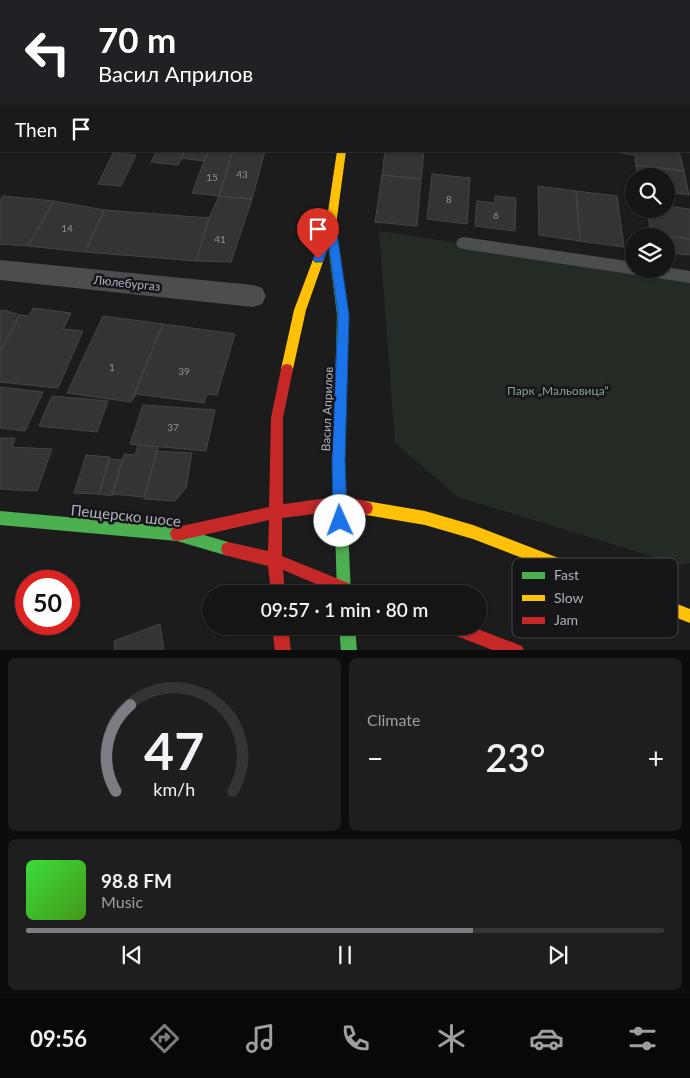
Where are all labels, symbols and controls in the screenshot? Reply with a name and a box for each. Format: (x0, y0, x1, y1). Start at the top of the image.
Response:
text: 70 m (98, 18, 176, 60)
icon: left (15, 20, 80, 85)
text: Васил Априлов (98, 60, 253, 87)
icon: arrive (67, 115, 95, 143)
text: Then (15, 118, 57, 141)
house number: 43 (236, 168, 248, 180)
map controls (625, 168, 675, 278)
button: search (625, 168, 675, 218)
house number: 15 (206, 171, 218, 183)
house number: 8 (446, 193, 452, 205)
pin (297, 208, 339, 259)
house number: 6 (493, 209, 499, 221)
icon: arrive (304, 215, 332, 243)
house number: 14 (61, 222, 73, 234)
button: layers (625, 228, 675, 278)
house number: 41 (214, 233, 226, 245)
street label: Люлебургаз (92, 272, 161, 294)
house number: 1 (109, 361, 115, 373)
house number: 39 (178, 365, 190, 377)
street label: Васил Априлов (318, 366, 336, 452)
park label: Парк „Мальовица“ (507, 383, 609, 398)
house number: 37 (167, 421, 179, 433)
position arrow (313, 494, 365, 546)
street label: Пещерско шосе (70, 500, 182, 530)
legend (512, 558, 678, 638)
text: Fast (554, 566, 579, 583)
speed limit sign: 50 (15, 570, 80, 635)
text: Slow (554, 589, 584, 606)
text: 09:57 · 1 min · 80 m (261, 598, 428, 621)
text: Jam (554, 611, 578, 628)
text: Climate (367, 710, 420, 729)
text: 47 (144, 719, 205, 781)
text: 23° (486, 734, 545, 780)
text: − (367, 741, 383, 775)
text: + (648, 741, 664, 775)
text: km/h (154, 778, 195, 800)
text: 98.8 FM (101, 869, 172, 892)
text: Music (101, 892, 143, 911)
icon: previous (118, 941, 146, 969)
icon: pause (331, 941, 359, 969)
icon: next (544, 941, 572, 969)
icon: directions (147, 1021, 182, 1056)
icon: music (243, 1021, 278, 1056)
icon: phone (338, 1021, 373, 1056)
icon: climate (434, 1021, 469, 1056)
icon: car (529, 1021, 564, 1056)
icon: filters (625, 1021, 660, 1056)
text: 09:56 (30, 1025, 87, 1052)

